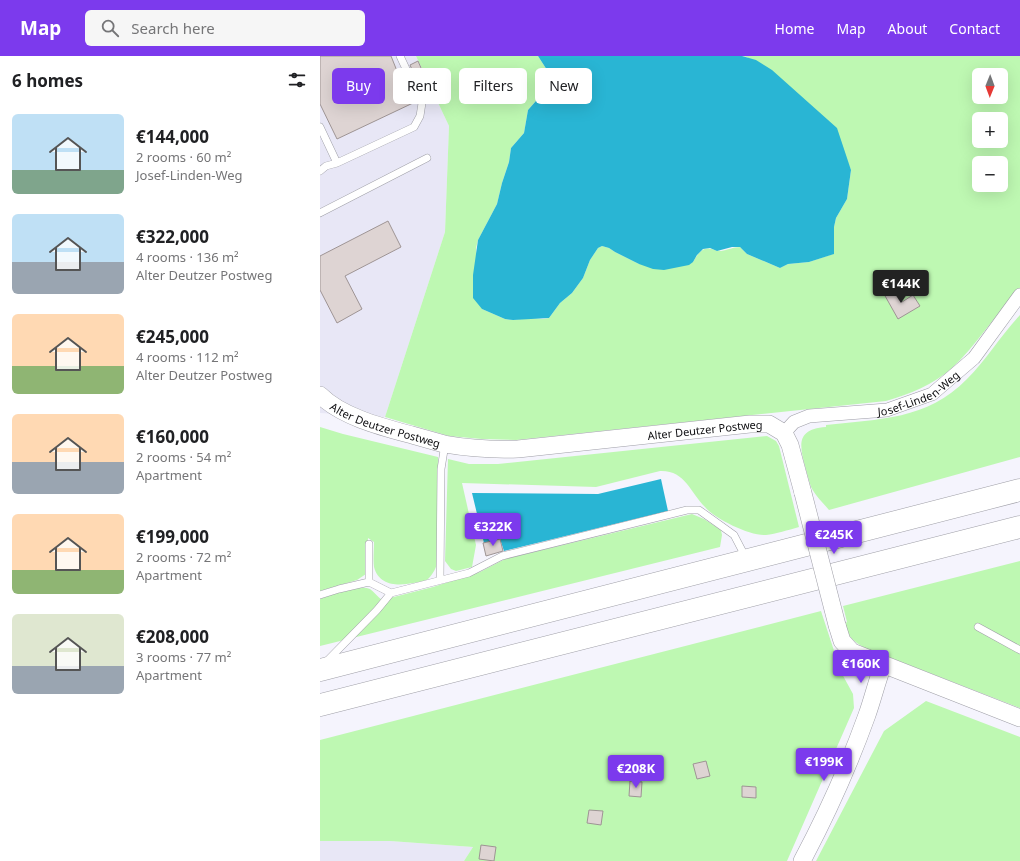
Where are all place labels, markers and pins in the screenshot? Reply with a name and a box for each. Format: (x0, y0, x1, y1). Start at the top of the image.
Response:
pin: €144K (873, 270, 929, 304)
pin: €322K (465, 513, 521, 547)
pin: €245K (806, 521, 862, 555)
pin: €160K (833, 650, 889, 684)
pin: €199K (796, 748, 852, 782)
pin: €208K (608, 755, 664, 789)

